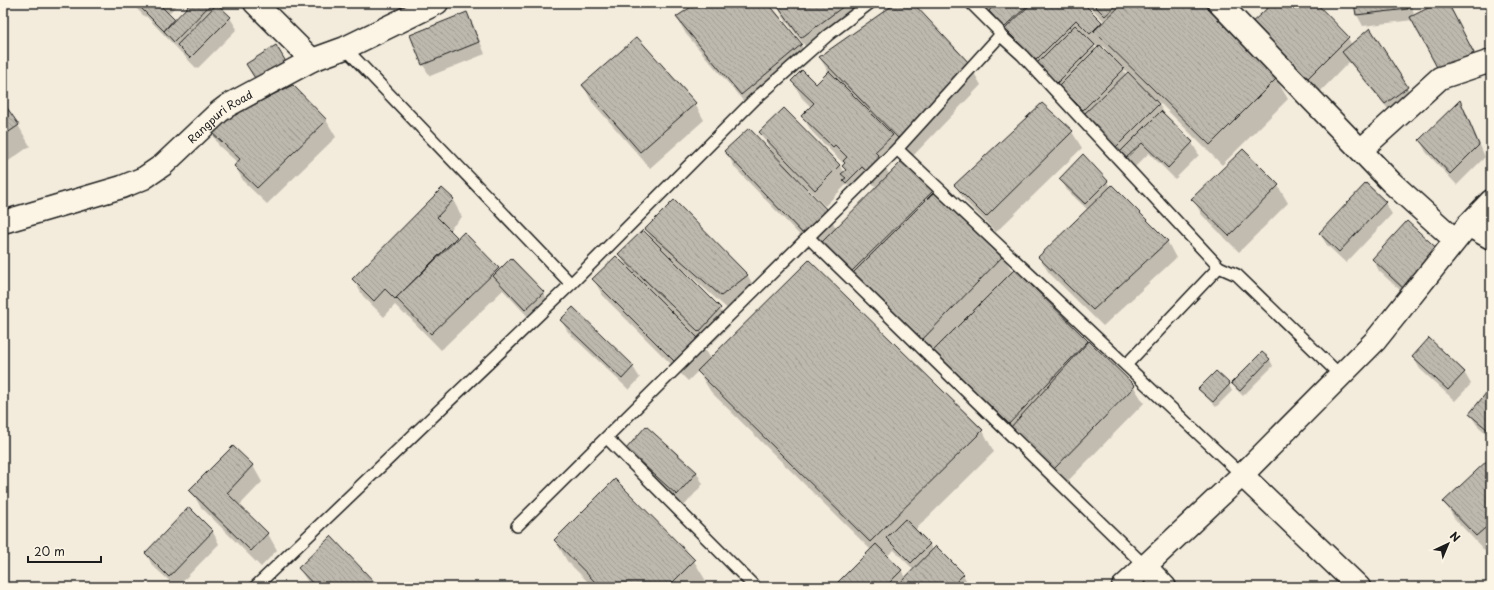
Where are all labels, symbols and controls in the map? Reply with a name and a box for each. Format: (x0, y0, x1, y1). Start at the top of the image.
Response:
street label: Rangpuri Road (183, 85, 255, 147)
north arrow (1428, 524, 1468, 564)
text: N (1446, 527, 1465, 546)
scale bar (28, 538, 101, 564)
text: 20 m (34, 542, 65, 560)

